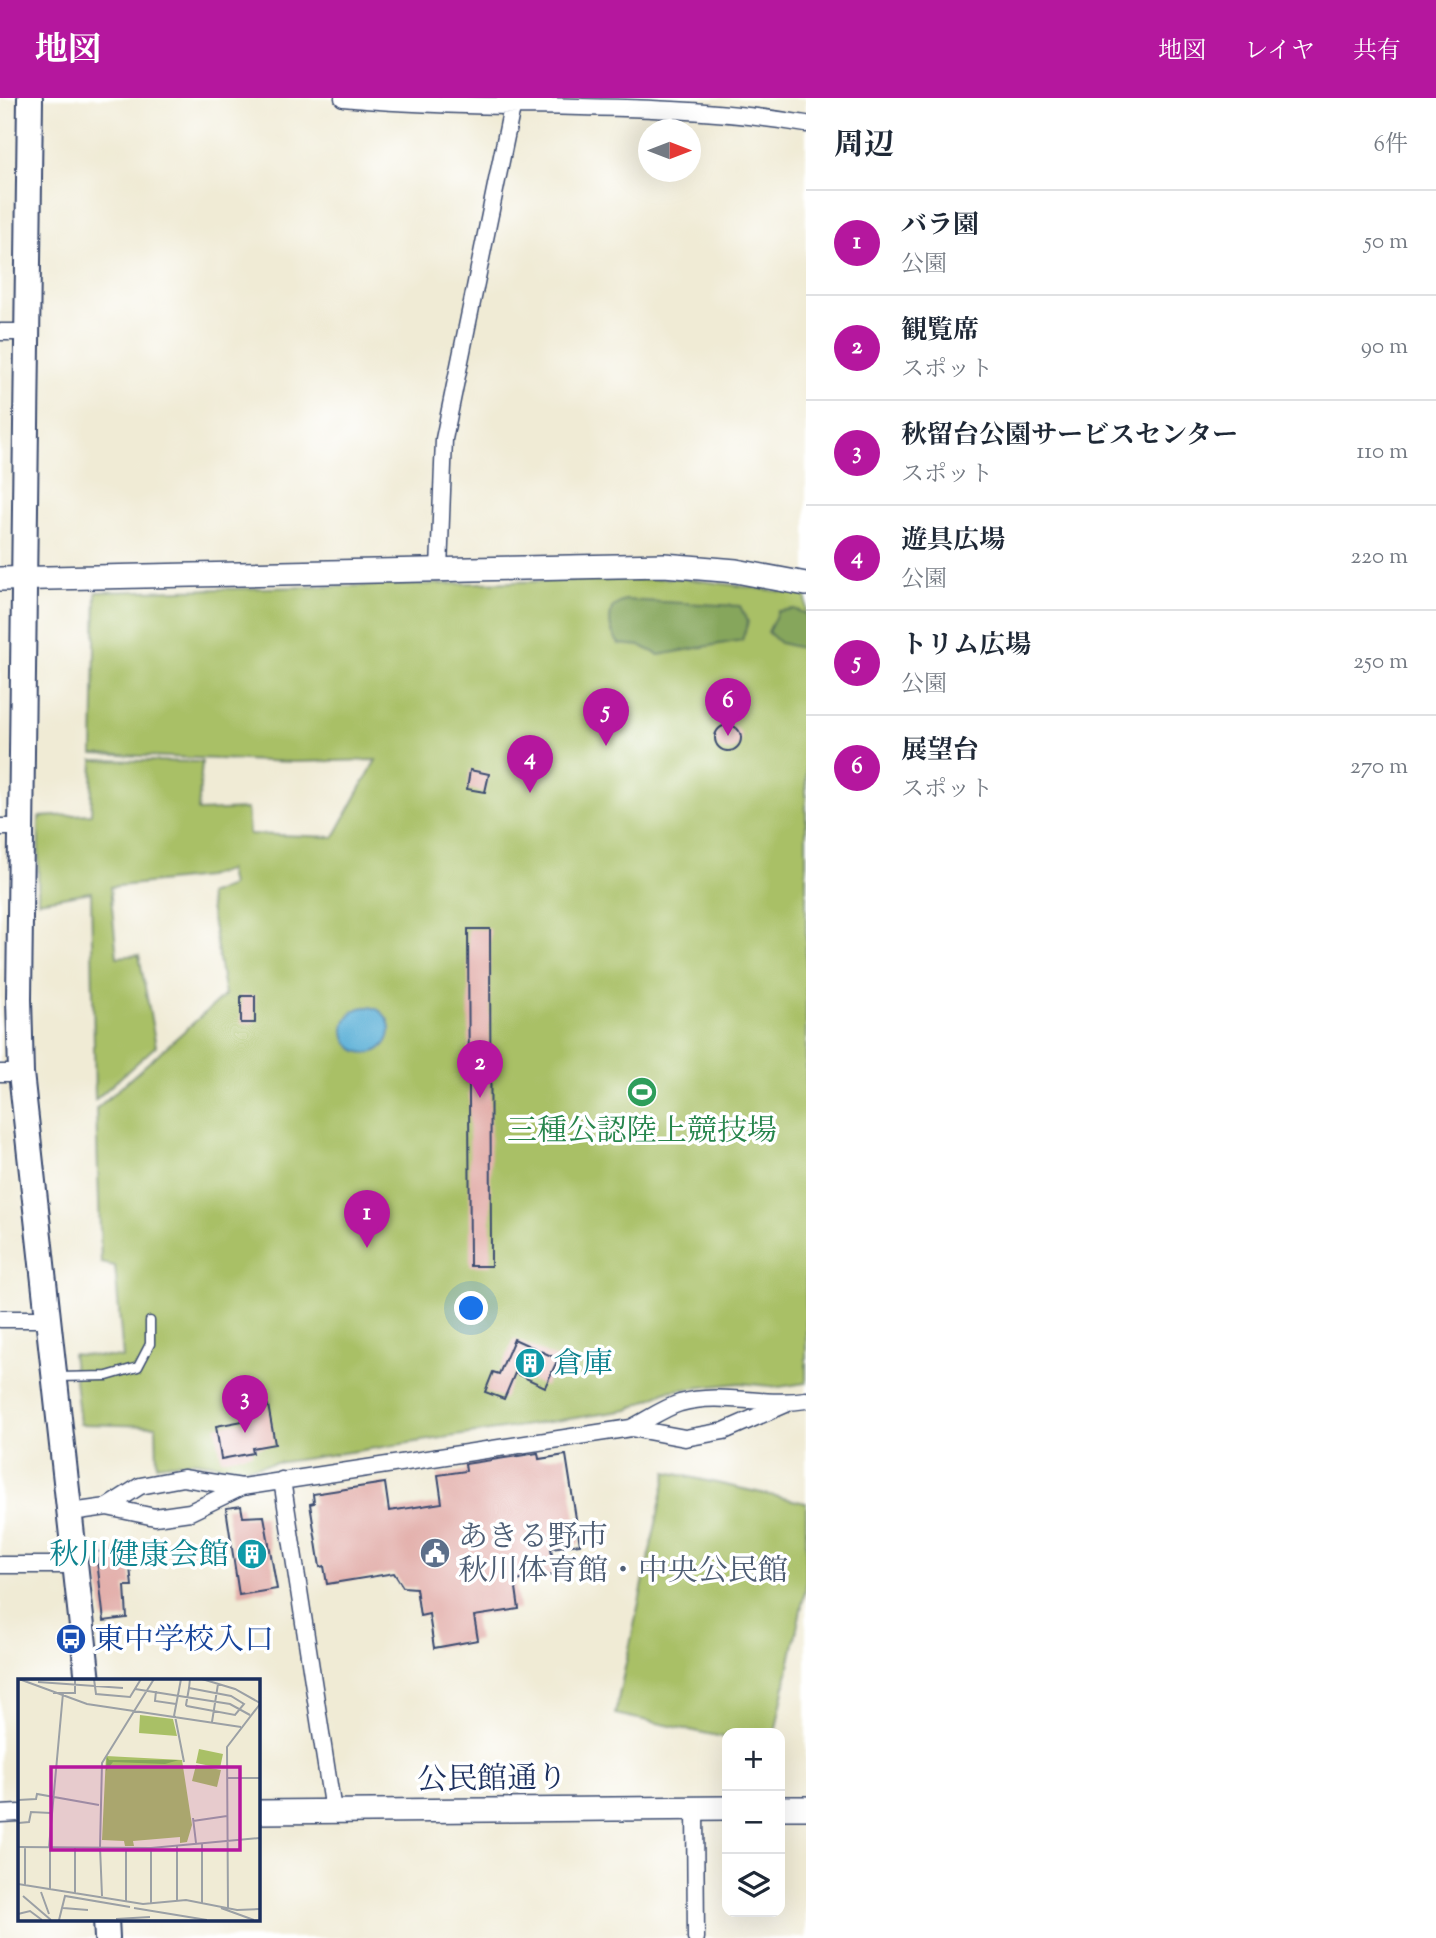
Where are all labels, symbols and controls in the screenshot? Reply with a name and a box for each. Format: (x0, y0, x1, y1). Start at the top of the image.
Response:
text: 地図 (35, 28, 101, 76)
text: 地図 (1158, 35, 1206, 69)
text: レイヤ (1244, 35, 1315, 69)
text: 共有 (1353, 35, 1401, 69)
north arrow (638, 119, 701, 182)
text: 周辺 (834, 125, 894, 168)
text: 6件 (1374, 129, 1408, 162)
text: バラ園 (901, 208, 979, 245)
text: 1 (853, 226, 861, 259)
text: 50 m (1364, 226, 1408, 259)
text: 公園 (901, 249, 947, 282)
text: 観覧席 (901, 313, 979, 350)
text: 2 (852, 331, 862, 364)
text: 90 m (1361, 331, 1408, 364)
text: スポット (901, 354, 993, 387)
text: 秋留台公園サービスセンター (901, 418, 1238, 455)
text: 3 (852, 436, 862, 469)
text: 110 m (1357, 436, 1408, 469)
text: スポット (901, 459, 993, 492)
text: 遊具広場 (901, 523, 1005, 560)
text: 4 (851, 541, 863, 574)
text: 220 m (1350, 541, 1408, 574)
text: 公園 (901, 564, 947, 597)
text: トリム広場 (901, 628, 1031, 665)
text: 5 (853, 646, 861, 679)
text: 250 m (1353, 646, 1408, 679)
text: 公園 (901, 669, 947, 702)
pin: 6 (705, 678, 751, 736)
pin: 5 (583, 688, 629, 746)
text: 展望台 (901, 733, 979, 770)
pin: 4 (507, 735, 553, 793)
text: 6 (851, 751, 863, 784)
text: 270 m (1350, 751, 1408, 784)
text: スポット (901, 774, 993, 807)
pin: 2 (457, 1040, 503, 1098)
sports icon: 三種公認陸上競技場 (625, 1075, 659, 1109)
place label: 三種公認陸上競技場 (507, 1111, 777, 1154)
pin: 1 (344, 1190, 390, 1248)
your location (454, 1291, 488, 1325)
place label: 倉庫 (553, 1344, 613, 1387)
building icon: 倉庫 (513, 1346, 547, 1380)
pin: 3 (222, 1375, 268, 1433)
place label: あきる野市 秋川体育館・中央公民館 (458, 1517, 788, 1594)
place label: 秋川健康会館 (49, 1535, 229, 1578)
public building icon: あきる野市 秋川体育館・中央公民館 (418, 1536, 452, 1570)
building icon: 秋川健康会館 (235, 1537, 269, 1571)
place label: 東中学校入口 (94, 1620, 274, 1663)
bus stop icon: 東中学校入口 (54, 1622, 88, 1656)
inset map (18, 1679, 259, 1920)
map controls (722, 1728, 785, 1917)
button: + (722, 1728, 785, 1791)
street label: 公民館通り (417, 1758, 567, 1803)
button: − (722, 1791, 785, 1854)
button: layers (722, 1854, 785, 1917)

